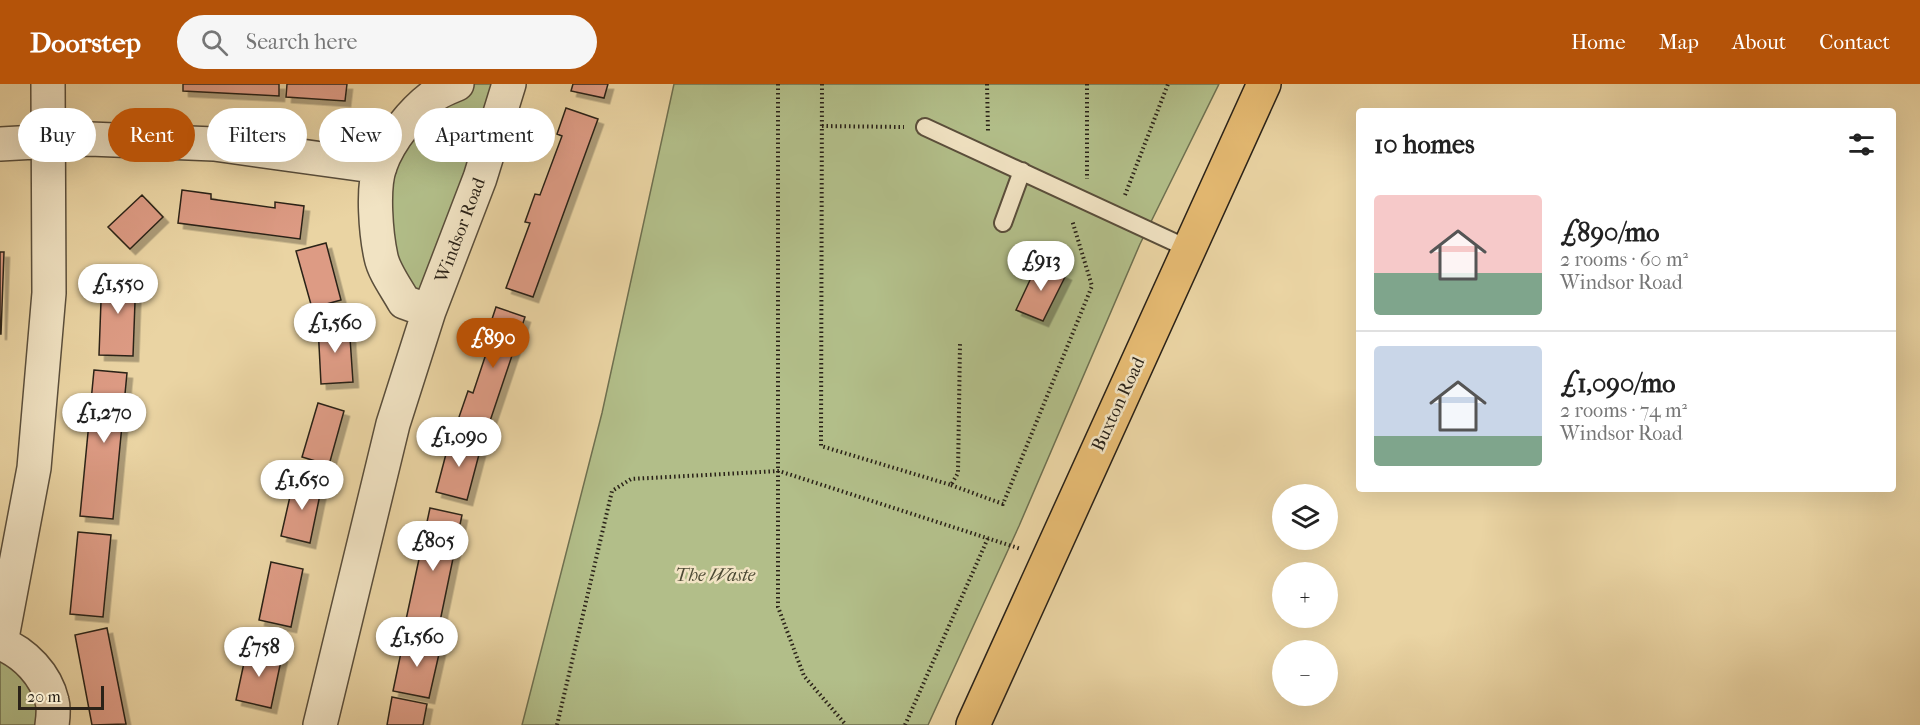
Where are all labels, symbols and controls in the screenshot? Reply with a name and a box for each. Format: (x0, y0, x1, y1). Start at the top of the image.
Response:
search box (177, 15, 597, 69)
text: Doorstep (30, 26, 141, 59)
icon: search (198, 26, 231, 59)
text: Search here (246, 29, 357, 55)
text: Home (1571, 30, 1626, 54)
text: Map (1659, 30, 1699, 54)
text: About (1732, 30, 1786, 54)
text: Contact (1819, 30, 1890, 54)
chip: Buy (18, 108, 96, 162)
chip: Rent (108, 108, 195, 162)
chip: Filters (207, 108, 307, 162)
chip: New (319, 108, 402, 162)
chip: Apartment (414, 108, 555, 162)
icon: filters (1845, 128, 1878, 161)
text: 10 homes (1374, 129, 1475, 160)
street label: Windsor Road (431, 175, 490, 286)
text: £890/mo (1560, 217, 1659, 248)
icon: home (1422, 219, 1494, 291)
pin: £913 (1005, 241, 1077, 292)
text: 2 rooms · 60 m² (1560, 248, 1688, 271)
text: £913 (1021, 249, 1061, 272)
pin: £1,550 (69, 264, 167, 315)
text: Windsor Road (1560, 271, 1683, 294)
text: £1,550 (92, 272, 144, 295)
pin: £1,560 (286, 303, 384, 354)
text: £1,560 (308, 311, 362, 334)
pin: £890 (457, 318, 529, 369)
text: £890 (471, 326, 515, 349)
street label: Buxton Road (1088, 354, 1149, 454)
text: £1,090/mo (1560, 368, 1675, 399)
icon: home (1422, 370, 1494, 442)
pin: £1,270 (55, 393, 153, 444)
text: 2 rooms · 74 m² (1560, 399, 1687, 422)
text: £1,270 (76, 401, 132, 424)
pin: £1,090 (410, 417, 508, 468)
text: Windsor Road (1560, 422, 1683, 445)
text: £1,090 (430, 425, 488, 448)
pin: £1,650 (253, 460, 351, 511)
text: £1,650 (275, 468, 329, 491)
map controls (1272, 484, 1338, 706)
button: layers (1272, 484, 1338, 550)
pin: £805 (397, 521, 469, 572)
text: £805 (411, 529, 455, 552)
button: + (1272, 562, 1338, 628)
park label: The Waste (675, 565, 756, 586)
pin: £1,560 (368, 617, 466, 668)
text: £1,560 (390, 625, 444, 648)
pin: £758 (223, 627, 295, 678)
text: £758 (238, 635, 280, 658)
button: − (1272, 640, 1338, 706)
scale bar (18, 683, 104, 710)
text: 20 m (27, 687, 61, 706)

